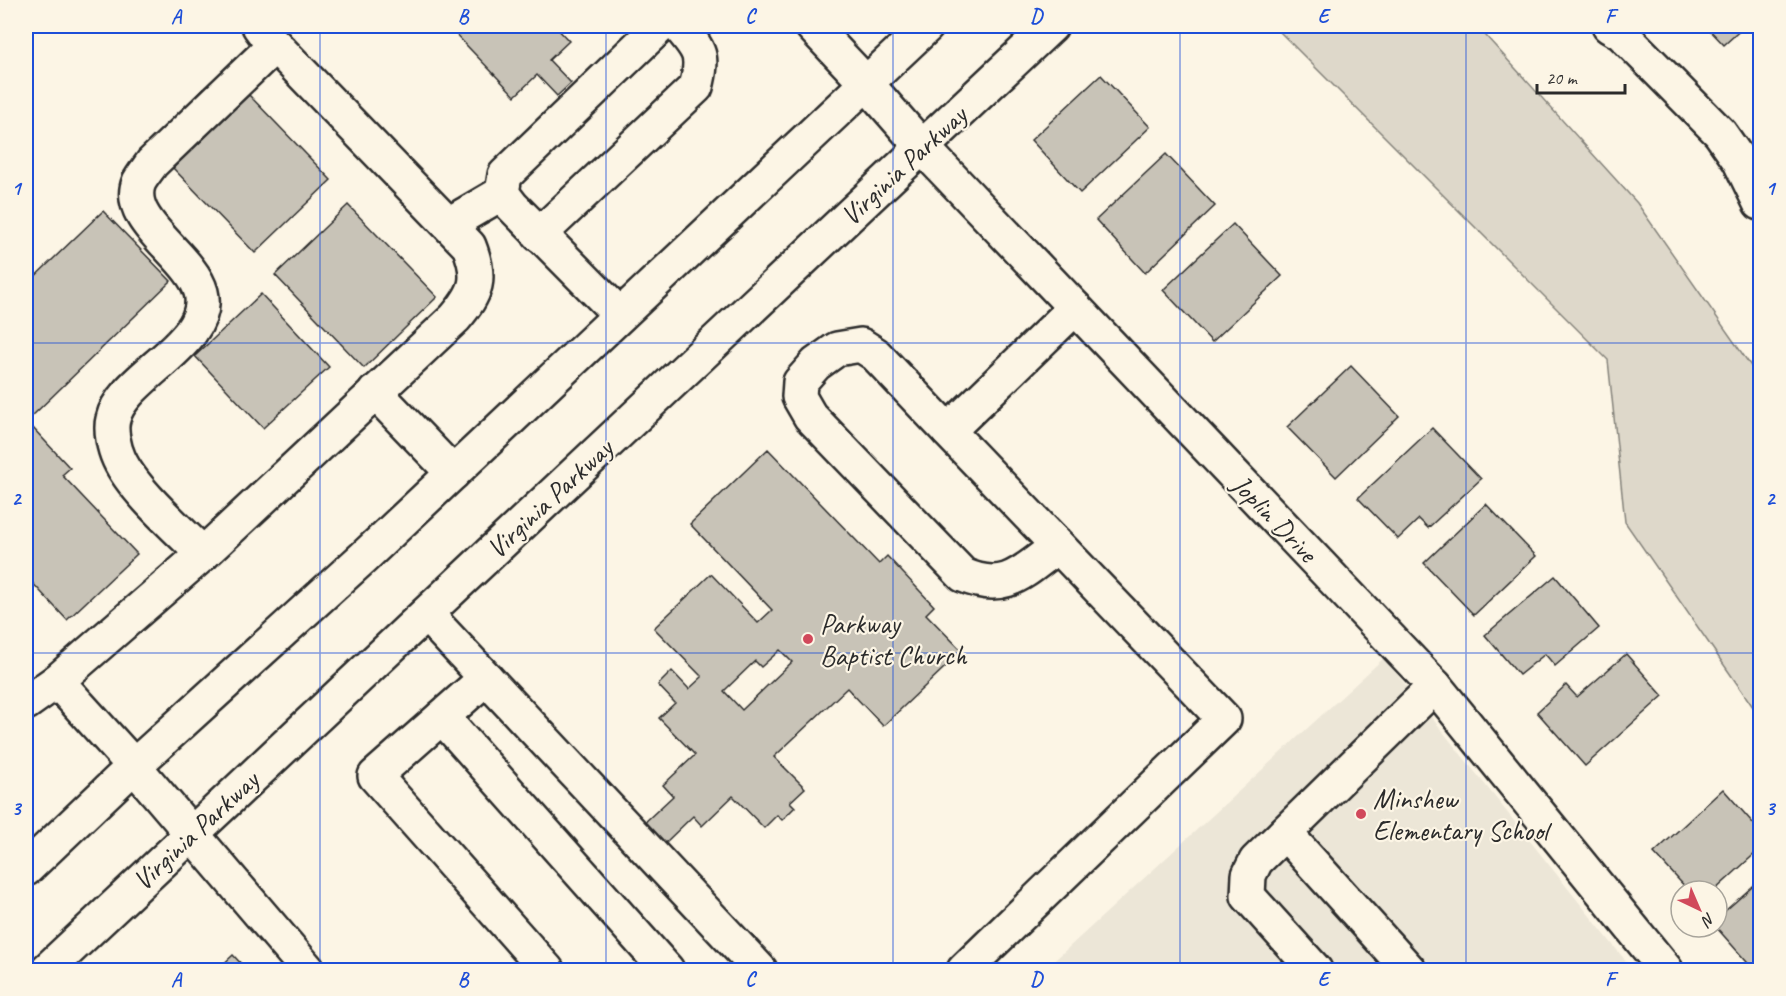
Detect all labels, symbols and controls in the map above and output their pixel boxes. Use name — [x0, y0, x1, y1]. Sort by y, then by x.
text: A — [171, 4, 183, 29]
text: B — [458, 4, 470, 29]
text: C — [745, 4, 757, 29]
text: D — [1030, 4, 1044, 29]
text: E — [1318, 4, 1332, 29]
text: F — [1605, 4, 1619, 29]
scale bar — [1537, 57, 1626, 95]
text: 20 m — [1546, 67, 1579, 89]
street label: Virginia Parkway — [833, 96, 975, 233]
text: 1 — [12, 176, 23, 201]
text: 1 — [1766, 176, 1777, 201]
street label: Virginia Parkway — [479, 429, 621, 566]
street label: Joplin Drive — [1223, 466, 1326, 571]
text: 2 — [12, 486, 23, 511]
text: 2 — [1766, 486, 1777, 511]
place label: Parkway Baptist Church — [820, 606, 968, 673]
marker: Parkway Baptist Church — [801, 632, 815, 646]
street label: Virginia Parkway — [125, 761, 267, 898]
place label: Minshew Elementary School — [1373, 781, 1553, 848]
text: 3 — [12, 796, 23, 821]
text: 3 — [1766, 796, 1777, 821]
marker: Minshew Elementary School — [1354, 807, 1368, 821]
north arrow — [1669, 879, 1729, 939]
text: N — [1696, 908, 1719, 932]
text: A — [171, 967, 183, 992]
text: B — [458, 967, 470, 992]
text: C — [745, 967, 757, 992]
text: D — [1030, 967, 1044, 992]
text: E — [1318, 967, 1332, 992]
text: F — [1605, 967, 1619, 992]

